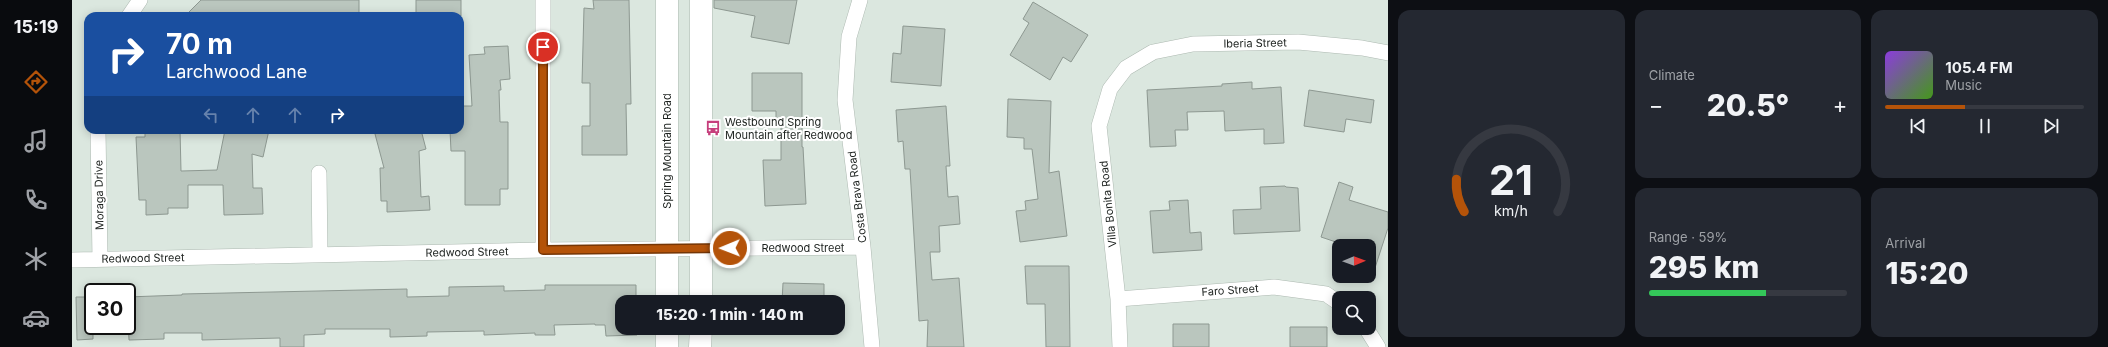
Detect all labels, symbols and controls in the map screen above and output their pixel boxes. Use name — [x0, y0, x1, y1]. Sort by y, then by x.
text: 15:19 — [14, 16, 58, 37]
text: 70 m — [166, 27, 233, 61]
icon: right — [100, 28, 152, 80]
pin — [526, 30, 560, 64]
street label: Iberia Street — [1223, 35, 1287, 51]
icon: arrive — [532, 36, 554, 58]
text: 105.4 FM — [1945, 58, 2013, 77]
text: Larchwood Lane — [166, 61, 307, 82]
text: Climate — [1649, 67, 1695, 83]
icon: directions — [22, 68, 50, 96]
text: Music — [1945, 77, 1982, 93]
text: 20.5° — [1707, 87, 1789, 123]
text: − — [1649, 92, 1663, 118]
text: + — [1833, 92, 1847, 118]
street label: Spring Mountain Road — [660, 93, 674, 209]
icon: left — [200, 104, 222, 126]
icon: ahead — [242, 104, 264, 126]
icon: ahead — [284, 104, 306, 126]
icon: right — [326, 104, 348, 126]
place label: Westbound Spring Mountain after Redwood — [725, 115, 852, 142]
icon: previous — [1907, 115, 1929, 137]
icon: pause — [1974, 115, 1996, 137]
icon: next — [2040, 115, 2062, 137]
bus stop icon: Westbound Spring Mountain after Redwood — [704, 119, 722, 137]
icon: music — [22, 127, 50, 155]
street label: Costa Brava Road — [844, 150, 870, 244]
text: 21 — [1489, 154, 1533, 204]
street label: Moraga Drive — [91, 160, 107, 230]
street label: Villa Bonita Road — [1096, 160, 1120, 248]
icon: phone — [22, 186, 50, 214]
text: km/h — [1494, 201, 1528, 218]
position arrow — [709, 227, 751, 269]
text: Range · 59% — [1649, 229, 1727, 245]
text: Arrival — [1885, 235, 1925, 251]
north arrow — [1332, 239, 1376, 283]
map controls — [1332, 239, 1376, 335]
street label: Redwood Street — [762, 241, 845, 255]
street label: Redwood Street — [425, 244, 509, 260]
icon: climate — [22, 245, 50, 273]
text: 295 km — [1649, 249, 1759, 285]
street label: Redwood Street — [101, 250, 185, 266]
text: 15:20 — [1885, 255, 1969, 291]
street label: Faro Street — [1201, 281, 1259, 299]
speed limit sign: 30 — [84, 283, 136, 335]
button: search — [1332, 291, 1376, 335]
icon: car — [22, 304, 50, 332]
text: 15:20 · 1 min · 140 m — [656, 305, 804, 324]

